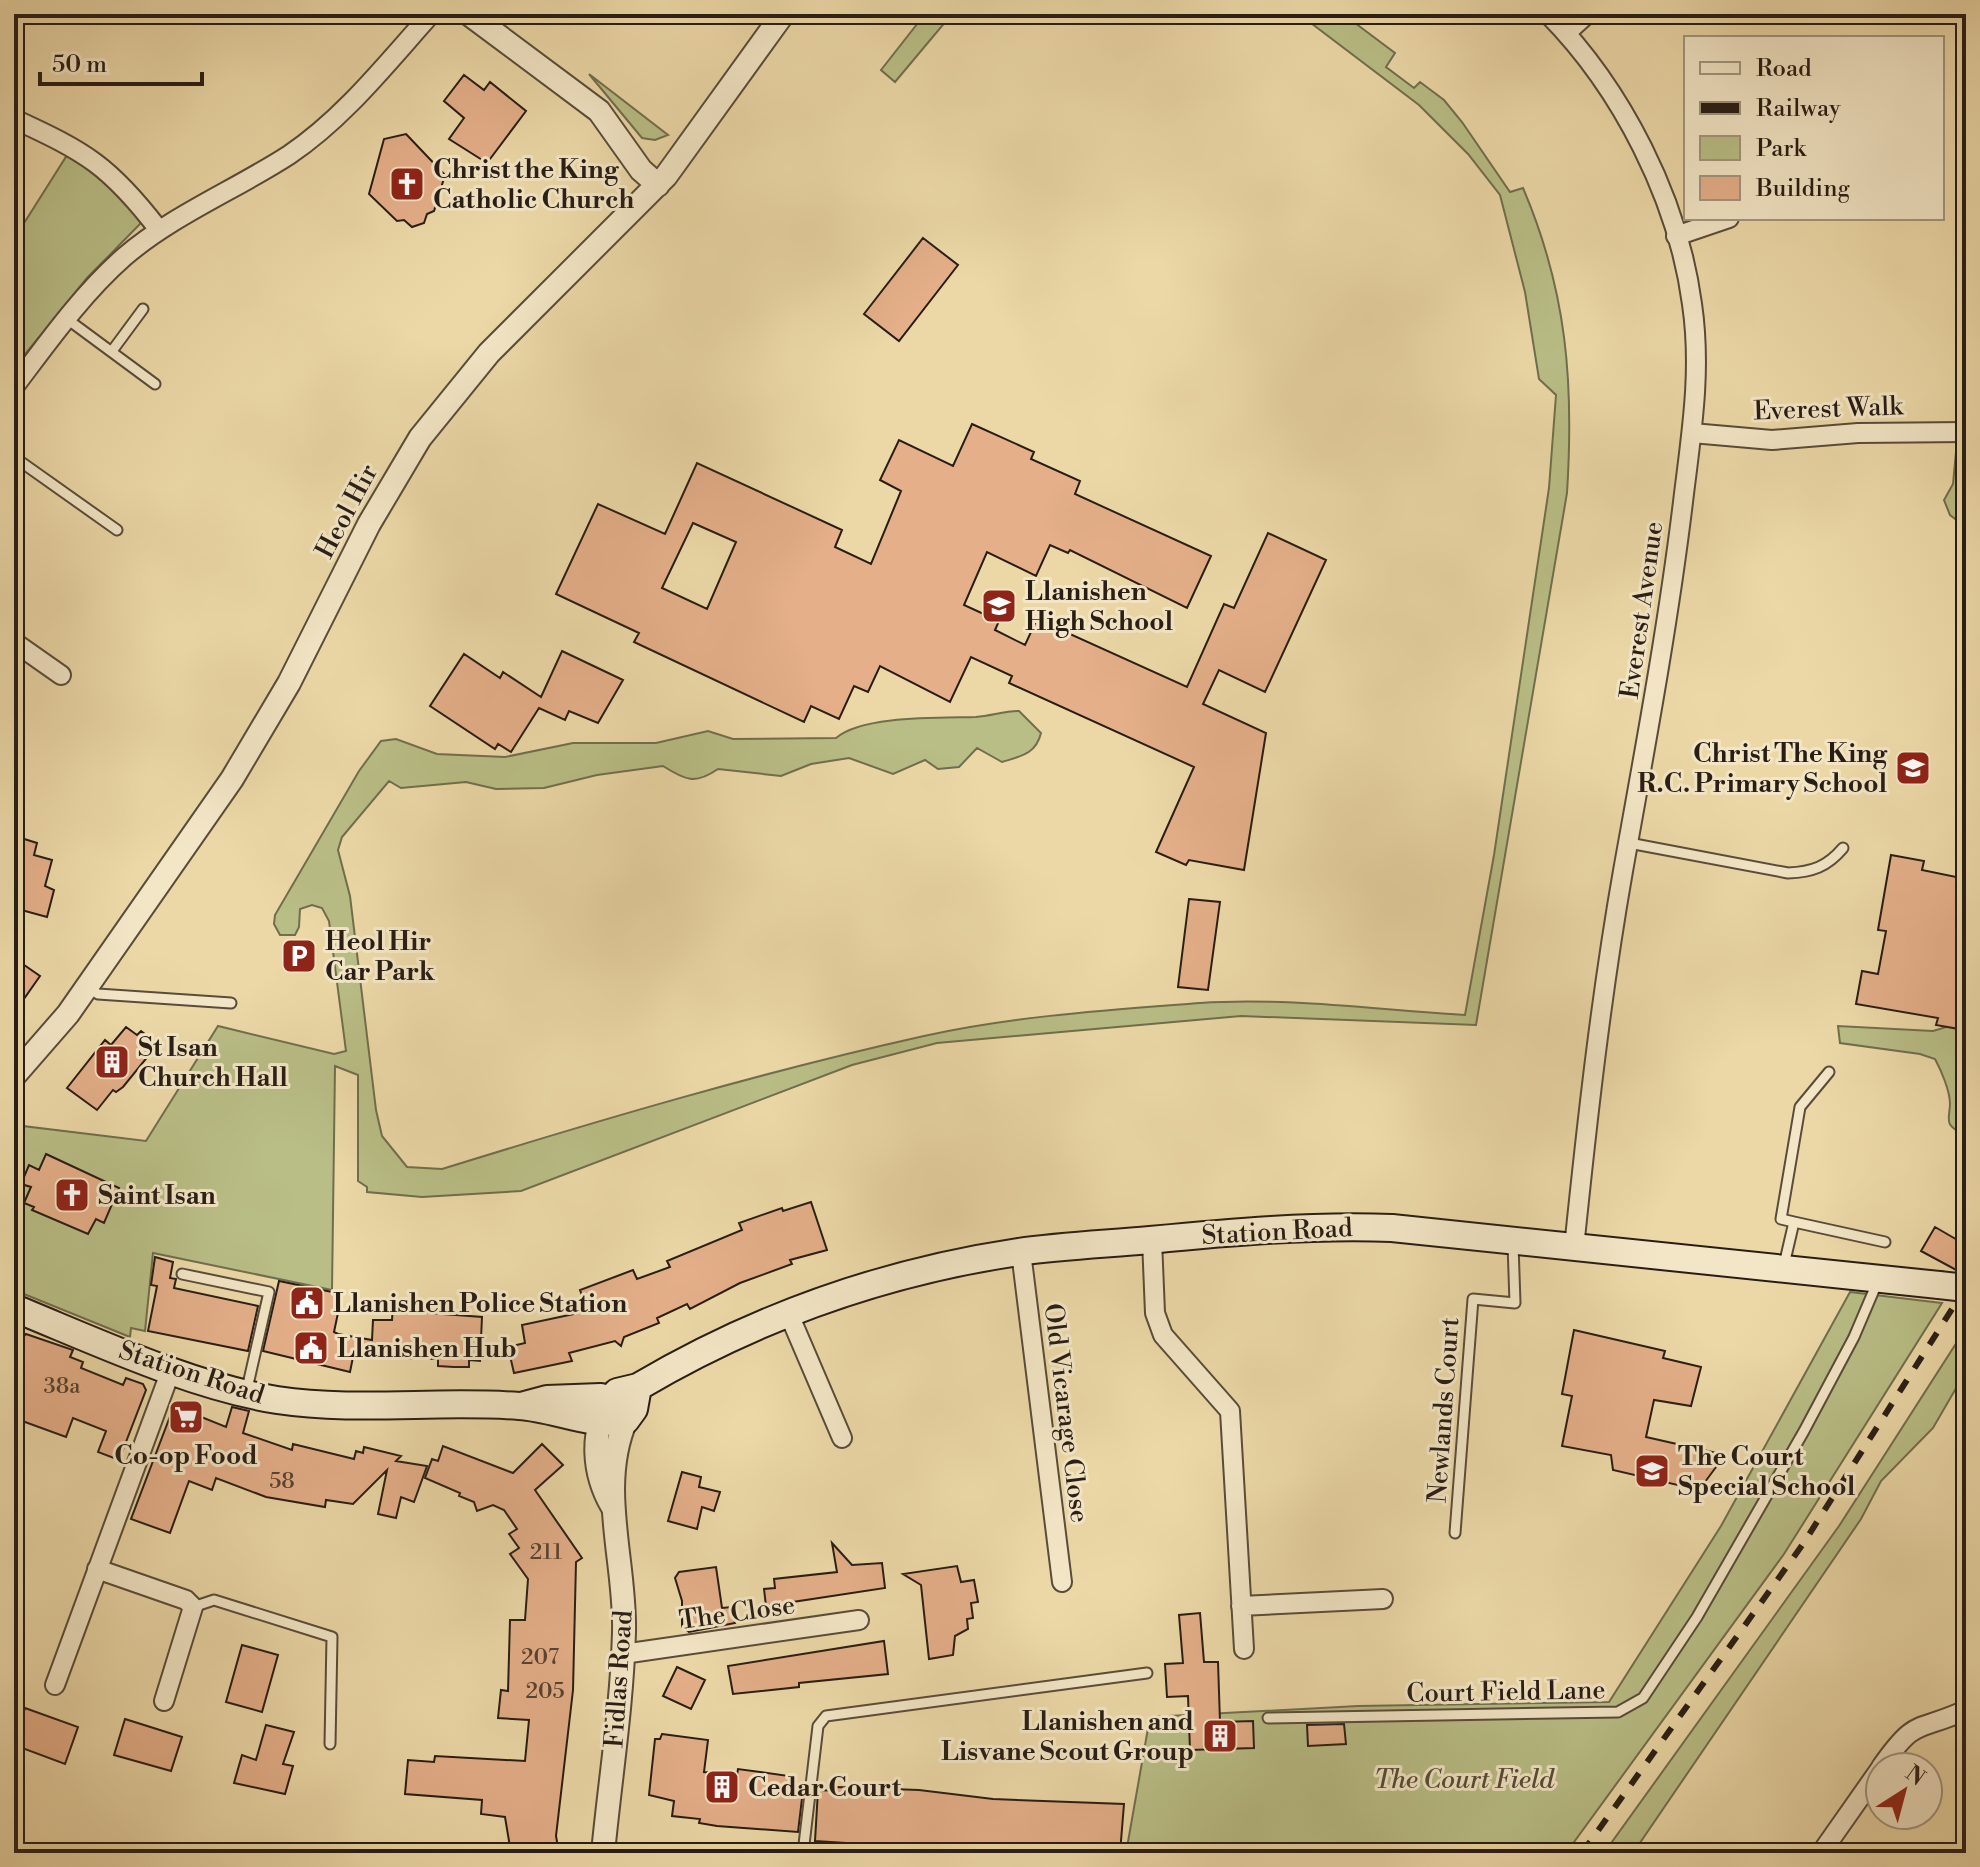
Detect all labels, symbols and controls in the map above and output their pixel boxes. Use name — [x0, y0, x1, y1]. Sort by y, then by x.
scale bar — [40, 36, 202, 86]
legend — [1684, 36, 1944, 220]
text: 50 m — [52, 50, 107, 80]
text: Road — [1756, 54, 1812, 84]
text: Railway — [1756, 94, 1841, 124]
text: Park — [1756, 134, 1807, 164]
place label: Christ the King Catholic Church — [433, 154, 634, 216]
church icon: Christ the King Catholic Church — [388, 165, 426, 203]
text: Building — [1755, 174, 1850, 204]
street label: Everest Walk — [1753, 390, 1905, 428]
street label: Heol Hir — [309, 459, 385, 564]
street label: Everest Avenue — [1614, 519, 1670, 701]
place label: Llanishen High School — [1025, 576, 1174, 638]
school or university icon: Llanishen High School — [980, 587, 1018, 625]
place label: Christ The King R.C. Primary School — [1637, 738, 1888, 800]
school or university icon: Christ The King R.C. Primary School — [1894, 749, 1932, 787]
place label: Heol Hir Car Park — [325, 926, 436, 988]
parking icon: Heol Hir Car Park — [280, 937, 318, 975]
place label: St Isan Church Hall — [138, 1032, 288, 1094]
building icon: St Isan Church Hall — [93, 1043, 131, 1081]
church icon: Saint Isan — [53, 1176, 91, 1214]
place label: Saint Isan — [98, 1180, 216, 1212]
street label: Station Road — [1201, 1212, 1354, 1252]
public building icon: Llanishen Police Station — [288, 1284, 326, 1322]
place label: Llanishen Police Station — [333, 1288, 627, 1320]
street label: Old Vicarage Close — [1037, 1302, 1095, 1525]
street label: Newlands Court — [1422, 1316, 1466, 1504]
public building icon: Llanishen Hub — [292, 1329, 330, 1367]
place label: Llanishen Hub — [337, 1333, 517, 1365]
street label: Station Road — [115, 1334, 269, 1412]
house number: 38a — [44, 1373, 81, 1400]
supermarket icon: Co-op Food — [167, 1398, 205, 1436]
place label: Co-op Food — [114, 1440, 258, 1472]
place label: The Court Special School — [1678, 1441, 1856, 1503]
school or university icon: The Court Special School — [1633, 1452, 1671, 1490]
house number: 58 — [269, 1468, 295, 1495]
house number: 211 — [530, 1539, 563, 1566]
street label: The Close — [677, 1589, 797, 1637]
street label: Fidlas Road — [598, 1609, 640, 1749]
house number: 207 — [521, 1644, 559, 1671]
street label: Court Field Lane — [1406, 1674, 1606, 1710]
house number: 205 — [525, 1678, 565, 1705]
place label: Llanishen and Lisvane Scout Group — [941, 1706, 1194, 1768]
building icon: Llanishen and Lisvane Scout Group — [1201, 1717, 1239, 1755]
north arrow — [1864, 1751, 1944, 1831]
text: N — [1900, 1760, 1930, 1792]
park label: The Court Field — [1374, 1764, 1555, 1796]
building icon: Cedar Court — [703, 1768, 741, 1806]
place label: Cedar Court — [748, 1772, 902, 1804]

